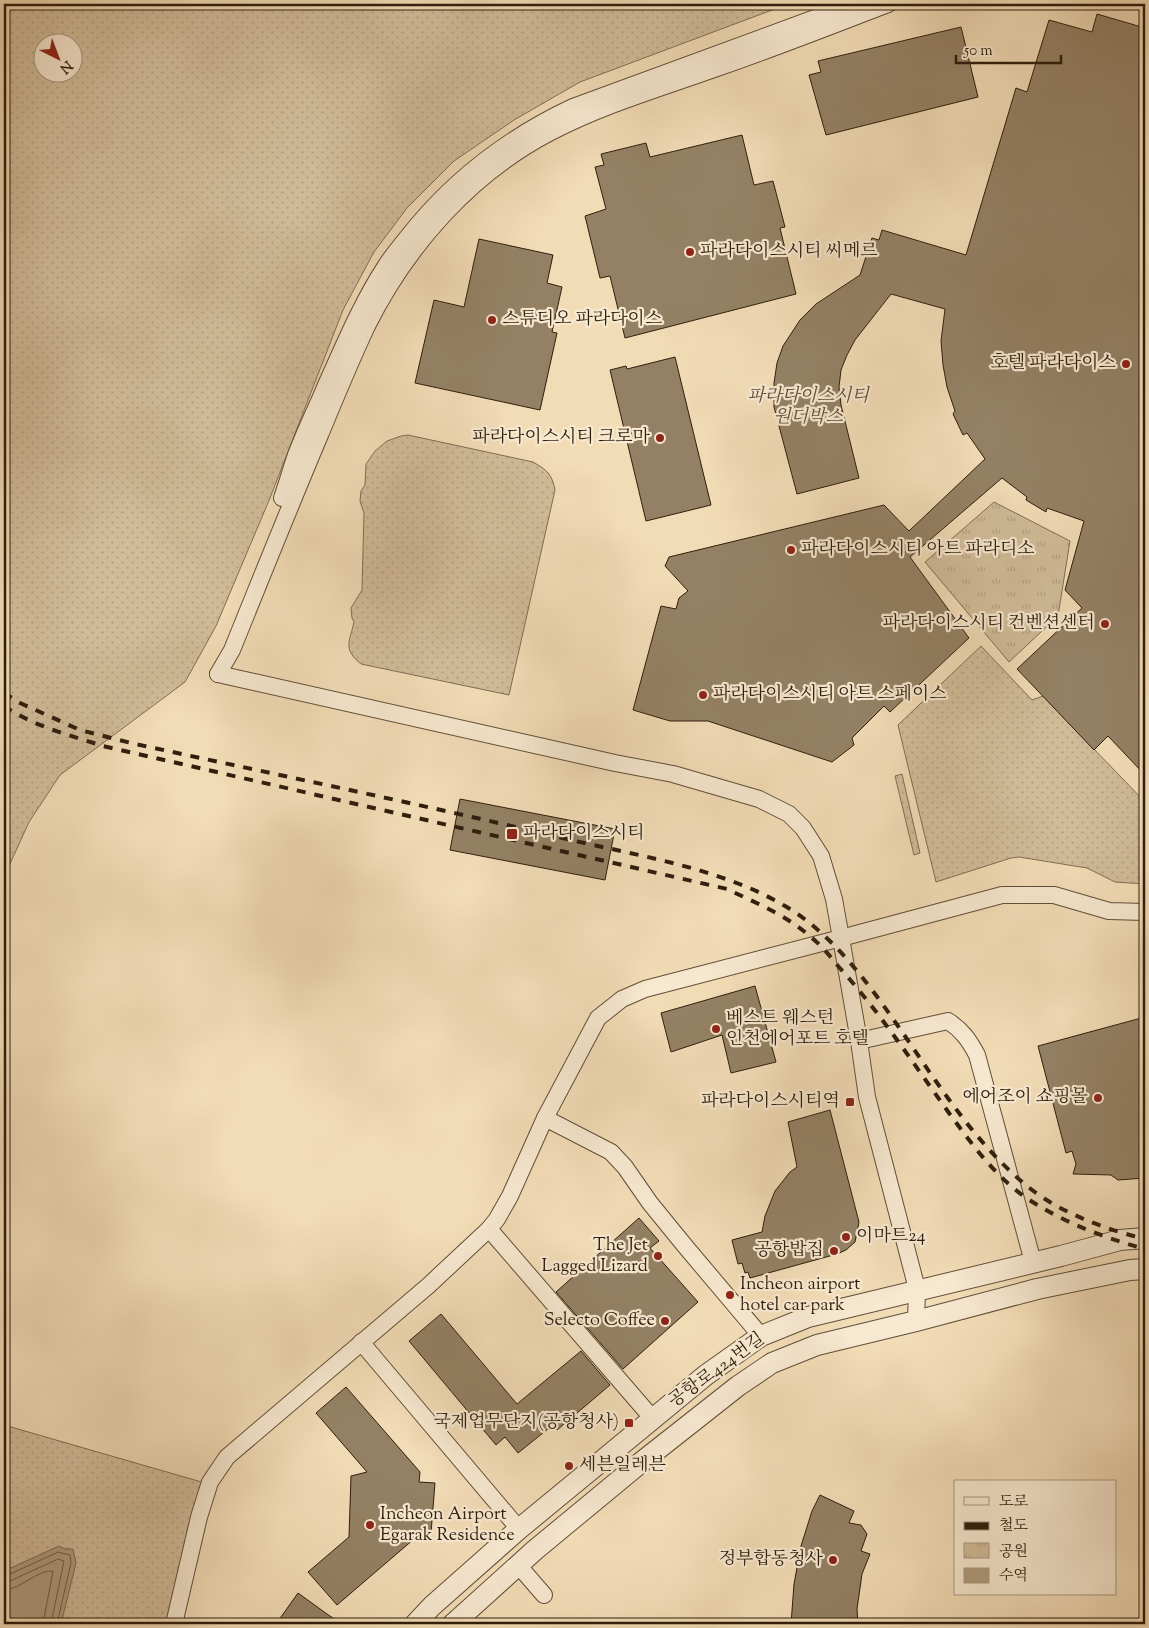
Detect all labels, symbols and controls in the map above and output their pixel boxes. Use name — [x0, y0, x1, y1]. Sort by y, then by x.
north arrow — [32, 32, 82, 82]
scale bar — [956, 32, 1062, 64]
text: 50 m — [963, 41, 993, 62]
text: N — [55, 55, 76, 77]
place label: 파라다이스시티 씨메르 — [700, 239, 878, 265]
marker: 파라다이스시티 씨메르 — [684, 246, 696, 258]
place label: 스튜디오 파라다이스 — [502, 307, 663, 333]
marker: 스튜디오 파라다이스 — [486, 314, 498, 326]
place label: 호텔 파라다이스 — [990, 351, 1117, 377]
marker: 호텔 파라다이스 — [1120, 358, 1132, 370]
park label: 파라다이스시티 원더박스 — [747, 384, 870, 431]
place label: 파라다이스시티 크로마 — [472, 425, 651, 451]
marker: 파라다이스시티 크로마 — [654, 432, 666, 444]
place label: 파라다이스시티 아트 파라디소 — [801, 537, 1035, 563]
marker: 파라다이스시티 아트 파라디소 — [785, 544, 797, 556]
place label: 파라다이스시티 컨벤션센터 — [883, 611, 1095, 637]
marker: 파라다이스시티 컨벤션센터 — [1099, 618, 1111, 630]
place label: 파라다이스시티 아트 스페이스 — [713, 682, 947, 708]
marker: 파라다이스시티 아트 스페이스 — [697, 689, 709, 701]
place label: 파라다이스시티 — [523, 821, 645, 847]
marker: 파라다이스시티 — [505, 827, 519, 841]
place label: 베스트 웨스턴 인천에어포트 호텔 — [726, 1006, 869, 1053]
marker: 베스트 웨스턴 인천에어포트 호텔 — [710, 1023, 722, 1035]
place label: 에어조이 쇼핑몰 — [962, 1085, 1088, 1111]
place label: 파라다이스시티역 — [701, 1089, 840, 1115]
marker: 에어조이 쇼핑몰 — [1092, 1092, 1104, 1104]
marker: 파라다이스시티역 — [844, 1096, 856, 1108]
place label: 이마트24 — [856, 1224, 926, 1250]
marker: 이마트24 — [840, 1231, 852, 1243]
place label: The Jet Lagged Lizard — [542, 1233, 648, 1280]
place label: 공항밥집 — [754, 1238, 824, 1264]
marker: 공항밥집 — [828, 1245, 840, 1257]
marker: The Jet Lagged Lizard — [652, 1250, 664, 1262]
place label: Incheon airport hotel car park — [740, 1272, 860, 1319]
marker: Incheon airport hotel car park — [724, 1289, 736, 1301]
place label: Selecto Coffee — [544, 1308, 655, 1334]
marker: Selecto Coffee — [659, 1315, 671, 1327]
street label: 공항로424번길 — [663, 1327, 771, 1415]
place label: 국제업무단지(공항청사) — [433, 1410, 619, 1436]
marker: 국제업무단지(공항청사) — [623, 1417, 635, 1429]
place label: 세븐일레븐 — [579, 1453, 667, 1479]
marker: 세븐일레븐 — [563, 1460, 575, 1472]
legend — [954, 1480, 1116, 1596]
text: 도로 — [999, 1492, 1028, 1513]
place label: Incheon Airport Egarak Residence — [380, 1502, 515, 1549]
text: 철도 — [999, 1516, 1028, 1537]
marker: Incheon Airport Egarak Residence — [364, 1519, 376, 1531]
text: 공원 — [999, 1542, 1028, 1563]
place label: 정부합동청사 — [719, 1547, 824, 1573]
marker: 정부합동청사 — [827, 1554, 839, 1566]
text: 수역 — [999, 1566, 1028, 1587]

